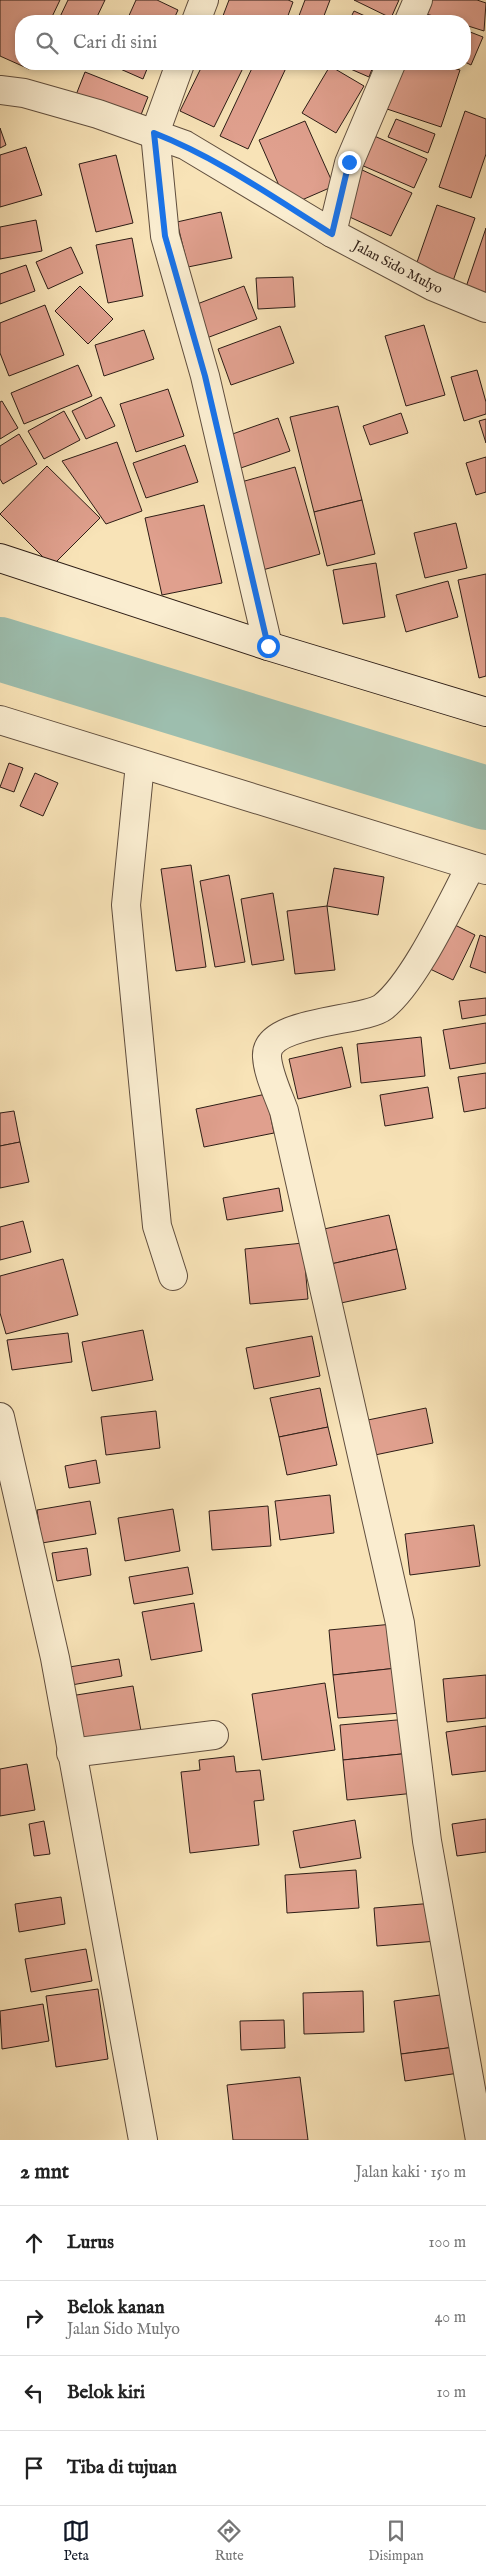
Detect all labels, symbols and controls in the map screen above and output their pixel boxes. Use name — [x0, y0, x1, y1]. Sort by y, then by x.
search box — [15, 15, 471, 70]
icon: search — [33, 29, 61, 57]
text: Cari di sini — [73, 31, 157, 55]
route end — [338, 151, 361, 174]
street label: Jalan Sido Mulyo — [348, 236, 446, 298]
route start — [257, 635, 280, 658]
text: 2 mnt — [20, 2159, 69, 2186]
text: Jalan kaki · 150 m — [355, 2163, 466, 2183]
icon: ahead — [20, 2229, 48, 2257]
text: Lurus — [67, 2231, 114, 2255]
text: 100 m — [429, 2233, 466, 2253]
text: Belok kanan — [67, 2296, 165, 2320]
icon: right — [20, 2304, 48, 2332]
text: 40 m — [434, 2308, 466, 2328]
text: Jalan Sido Mulyo — [67, 2320, 180, 2340]
icon: left — [20, 2379, 48, 2407]
text: Belok kiri — [67, 2381, 145, 2405]
text: 10 m — [436, 2383, 466, 2403]
icon: arrive — [20, 2454, 48, 2482]
text: Tiba di tujuan — [67, 2456, 177, 2480]
tab: Peta — [62, 2517, 90, 2565]
tab: Rute — [215, 2517, 244, 2565]
tab: Disimpan — [368, 2517, 424, 2565]

